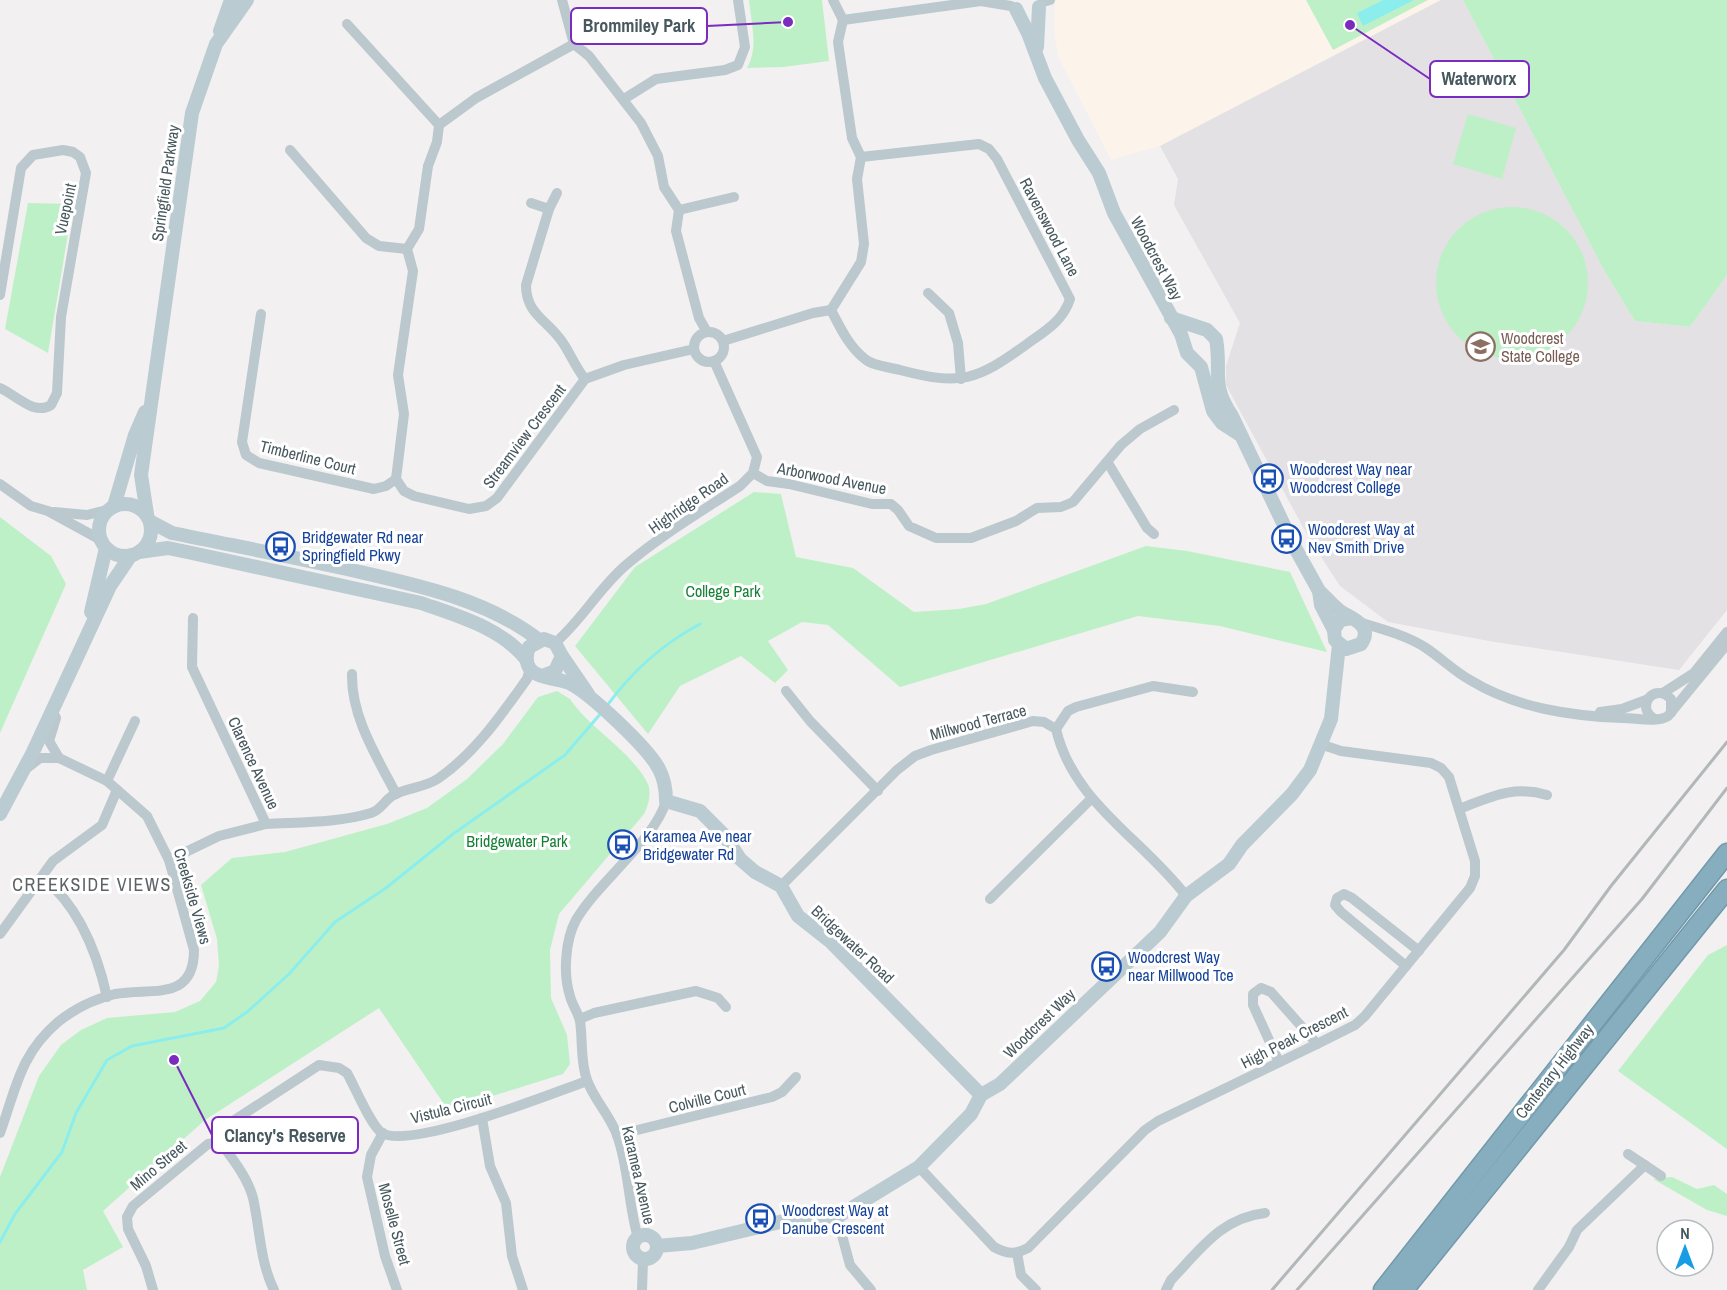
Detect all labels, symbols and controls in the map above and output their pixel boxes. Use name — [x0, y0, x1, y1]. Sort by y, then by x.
callout: Brommiley Park — [571, 8, 707, 44]
text: Brommiley Park — [583, 13, 696, 38]
callout: Waterworx — [1430, 61, 1529, 97]
text: Waterworx — [1442, 66, 1517, 91]
street label: Springfield Parkway — [146, 123, 184, 243]
street label: Ravenswood Lane — [1015, 174, 1085, 280]
street label: Vuepoint — [49, 181, 81, 237]
street label: Woodcrest Way — [1126, 212, 1188, 304]
place label: Woodcrest State College — [1501, 327, 1580, 367]
school or university icon: Woodcrest State College — [1464, 331, 1496, 363]
street label: Streamview Crescent — [477, 379, 571, 493]
street label: Timberline Court — [258, 434, 359, 480]
street label: Arborwood Avenue — [775, 456, 888, 499]
place label: Woodcrest Way near Woodcrest College — [1290, 458, 1412, 498]
bus stop icon: Woodcrest Way near Woodcrest College — [1253, 462, 1285, 494]
street label: Highridge Road — [644, 467, 732, 539]
place label: Woodcrest Way at Nev Smith Drive — [1308, 518, 1415, 558]
bus stop icon: Woodcrest Way at Nev Smith Drive — [1271, 522, 1303, 554]
place label: Bridgewater Rd near Springfield Pkwy — [302, 526, 424, 566]
bus stop icon: Bridgewater Rd near Springfield Pkwy — [265, 530, 297, 562]
park label: College Park — [685, 580, 761, 602]
street label: Millwood Terrace — [927, 699, 1029, 745]
street label: Clarence Avenue — [223, 713, 285, 813]
place label: Karamea Ave near Bridgewater Rd — [643, 825, 752, 865]
bus stop icon: Karamea Ave near Bridgewater Rd — [606, 829, 638, 861]
park label: Bridgewater Park — [466, 830, 568, 852]
street label: Creekside Views — [169, 845, 217, 947]
district label: CREEKSIDE VIEWS — [12, 872, 172, 897]
street label: Bridgewater Road — [807, 900, 899, 988]
place label: Woodcrest Way near Millwood Tce — [1128, 946, 1234, 986]
bus stop icon: Woodcrest Way near Millwood Tce — [1091, 950, 1123, 982]
street label: Woodcrest Way — [998, 983, 1080, 1063]
street label: High Peak Crescent — [1237, 1000, 1352, 1073]
street label: Centenary Highway — [1510, 1018, 1598, 1123]
street label: Colville Court — [666, 1078, 748, 1118]
street label: Vistula Circuit — [408, 1087, 494, 1129]
callout: Clancy's Reserve — [212, 1117, 358, 1153]
text: Clancy's Reserve — [224, 1123, 346, 1148]
street label: Karamea Avenue — [617, 1124, 661, 1226]
street label: Mino Street — [125, 1135, 191, 1195]
street label: Moselle Street — [374, 1181, 417, 1268]
place label: Woodcrest Way at Danube Crescent — [782, 1199, 889, 1239]
bus stop icon: Woodcrest Way at Danube Crescent — [745, 1203, 777, 1235]
north arrow — [1655, 1218, 1715, 1278]
text: N — [1680, 1222, 1690, 1244]

